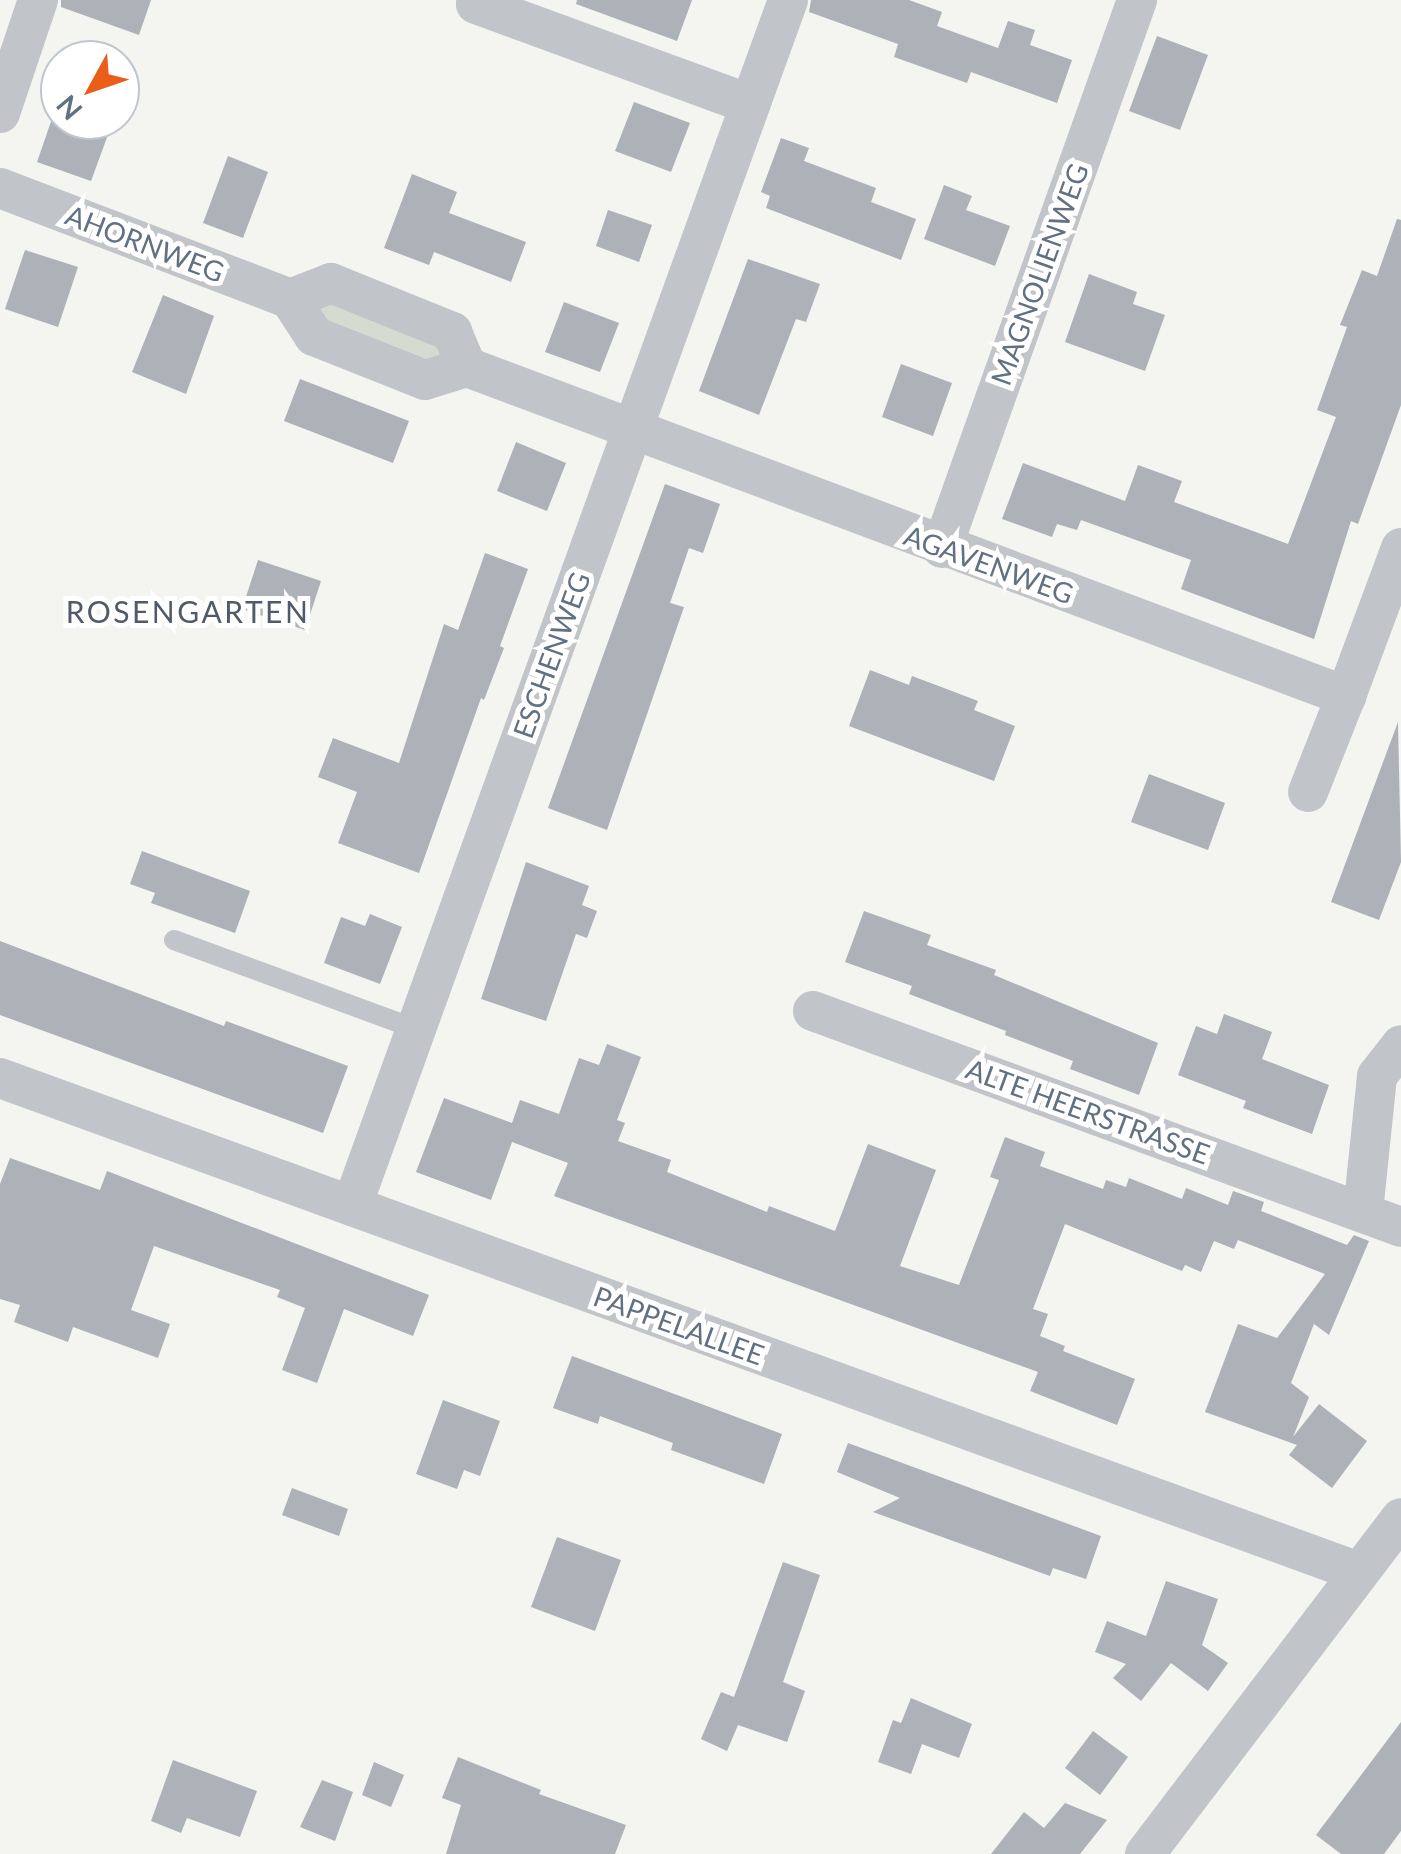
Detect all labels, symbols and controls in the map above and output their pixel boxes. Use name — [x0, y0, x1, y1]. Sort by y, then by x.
north arrow — [40, 40, 140, 140]
text: N — [49, 89, 89, 127]
street label: MAGNOLIENWEG — [983, 158, 1095, 390]
street label: AHORNWEG — [61, 197, 229, 289]
street label: AGAVENWEG — [900, 518, 1078, 610]
street label: ESCHENWEG — [505, 567, 597, 743]
district label: ROSENGARTEN — [66, 593, 310, 629]
street label: ALTE HEERSTRASSE — [962, 1051, 1214, 1171]
street label: PAPPELALLEE — [589, 1279, 769, 1371]

